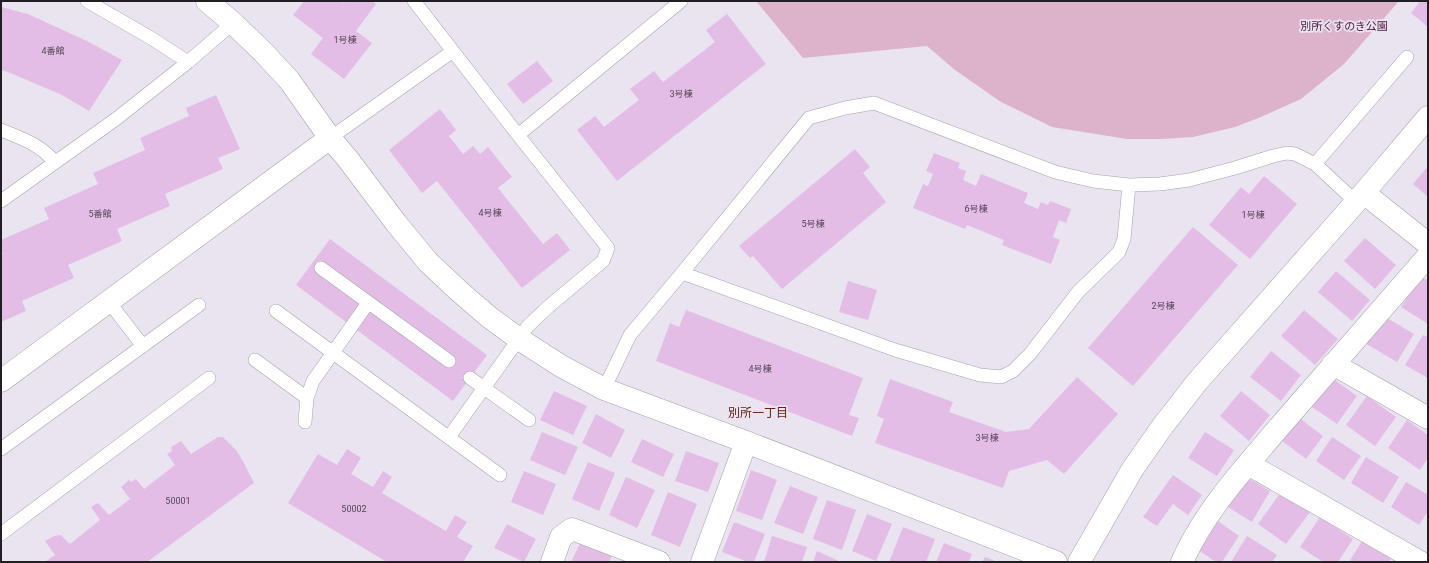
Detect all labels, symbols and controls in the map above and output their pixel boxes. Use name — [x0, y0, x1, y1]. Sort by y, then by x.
park label: 別所くすのき公園 — [1300, 20, 1388, 33]
house number: 1号棟 — [333, 34, 358, 45]
house number: 4番館 — [41, 46, 65, 56]
house number: 3号棟 — [669, 88, 694, 99]
house number: 6号棟 — [964, 203, 989, 214]
house number: 4号棟 — [478, 207, 503, 218]
house number: 5番館 — [88, 209, 112, 219]
house number: 1号棟 — [1241, 209, 1266, 220]
house number: 5号棟 — [801, 218, 826, 229]
house number: 2号棟 — [1151, 300, 1176, 311]
house number: 4号棟 — [748, 363, 773, 374]
district label: 別所一丁目 — [728, 406, 788, 420]
house number: 3号棟 — [975, 432, 1000, 443]
house number: 50001 — [165, 496, 191, 506]
house number: 50002 — [341, 504, 367, 514]

